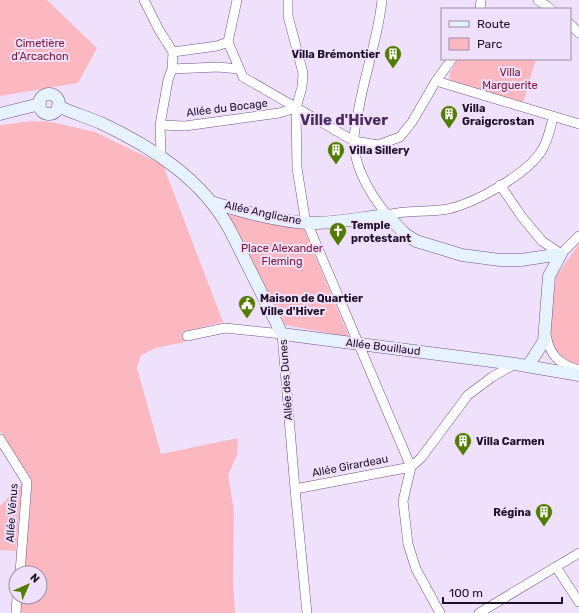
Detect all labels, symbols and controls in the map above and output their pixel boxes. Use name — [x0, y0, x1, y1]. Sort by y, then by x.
legend — [441, 8, 571, 60]
text: Route — [477, 17, 511, 31]
park label: Cimetière d’Arcachon — [11, 37, 69, 63]
text: Parc — [477, 37, 503, 51]
building icon: Villa Brémontier — [383, 44, 403, 69]
place label: Villa Brémontier — [291, 48, 380, 61]
park label: Villa Marguerite — [482, 66, 538, 92]
street label: Allée du Bocage — [185, 97, 269, 119]
place label: Villa Graigcrostan — [462, 102, 534, 128]
building icon: Villa Graigcrostan — [439, 104, 459, 129]
district label: Ville d'Hiver — [300, 111, 388, 129]
building icon: Villa Sillery — [326, 140, 346, 165]
place label: Villa Sillery — [349, 144, 410, 157]
street label: Allée Anglicane — [223, 198, 303, 228]
place label: Temple protestant — [351, 219, 411, 245]
church icon: Temple protestant — [328, 221, 348, 246]
park label: Place Alexander Fleming — [241, 242, 324, 268]
place label: Maison de Quartier Ville d'Hiver — [260, 292, 363, 318]
public building icon: Maison de Quartier Ville d'Hiver — [237, 294, 257, 319]
street label: Allée Bouillaud — [345, 336, 421, 358]
street label: Allée des Dunes — [277, 339, 295, 421]
building icon: Villa Carmen — [453, 431, 473, 456]
place label: Villa Carmen — [476, 435, 545, 448]
street label: Allée Girardeau — [311, 452, 389, 480]
street label: Allée Vénus — [3, 483, 21, 543]
building icon: Régina — [534, 502, 554, 527]
place label: Régina — [493, 506, 531, 519]
north arrow — [8, 565, 48, 605]
text: N — [27, 571, 42, 586]
scale bar — [443, 579, 562, 605]
text: 100 m — [449, 586, 483, 600]

